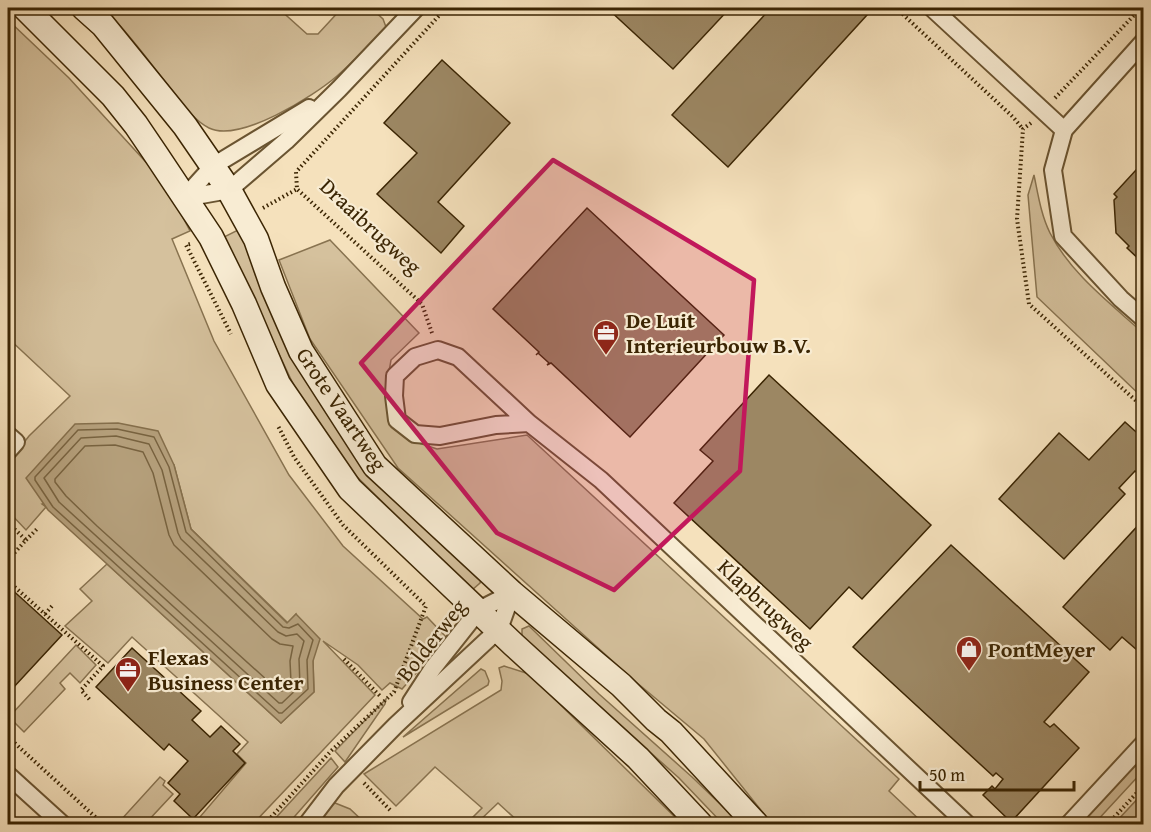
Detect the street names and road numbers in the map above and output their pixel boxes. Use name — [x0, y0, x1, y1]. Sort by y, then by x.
street label: Draaibrugweg — [313, 170, 429, 282]
street label: Grote Vaartweg — [289, 341, 395, 477]
street label: Klapbrugweg — [711, 551, 821, 657]
street label: Bolderweg — [388, 592, 474, 688]

